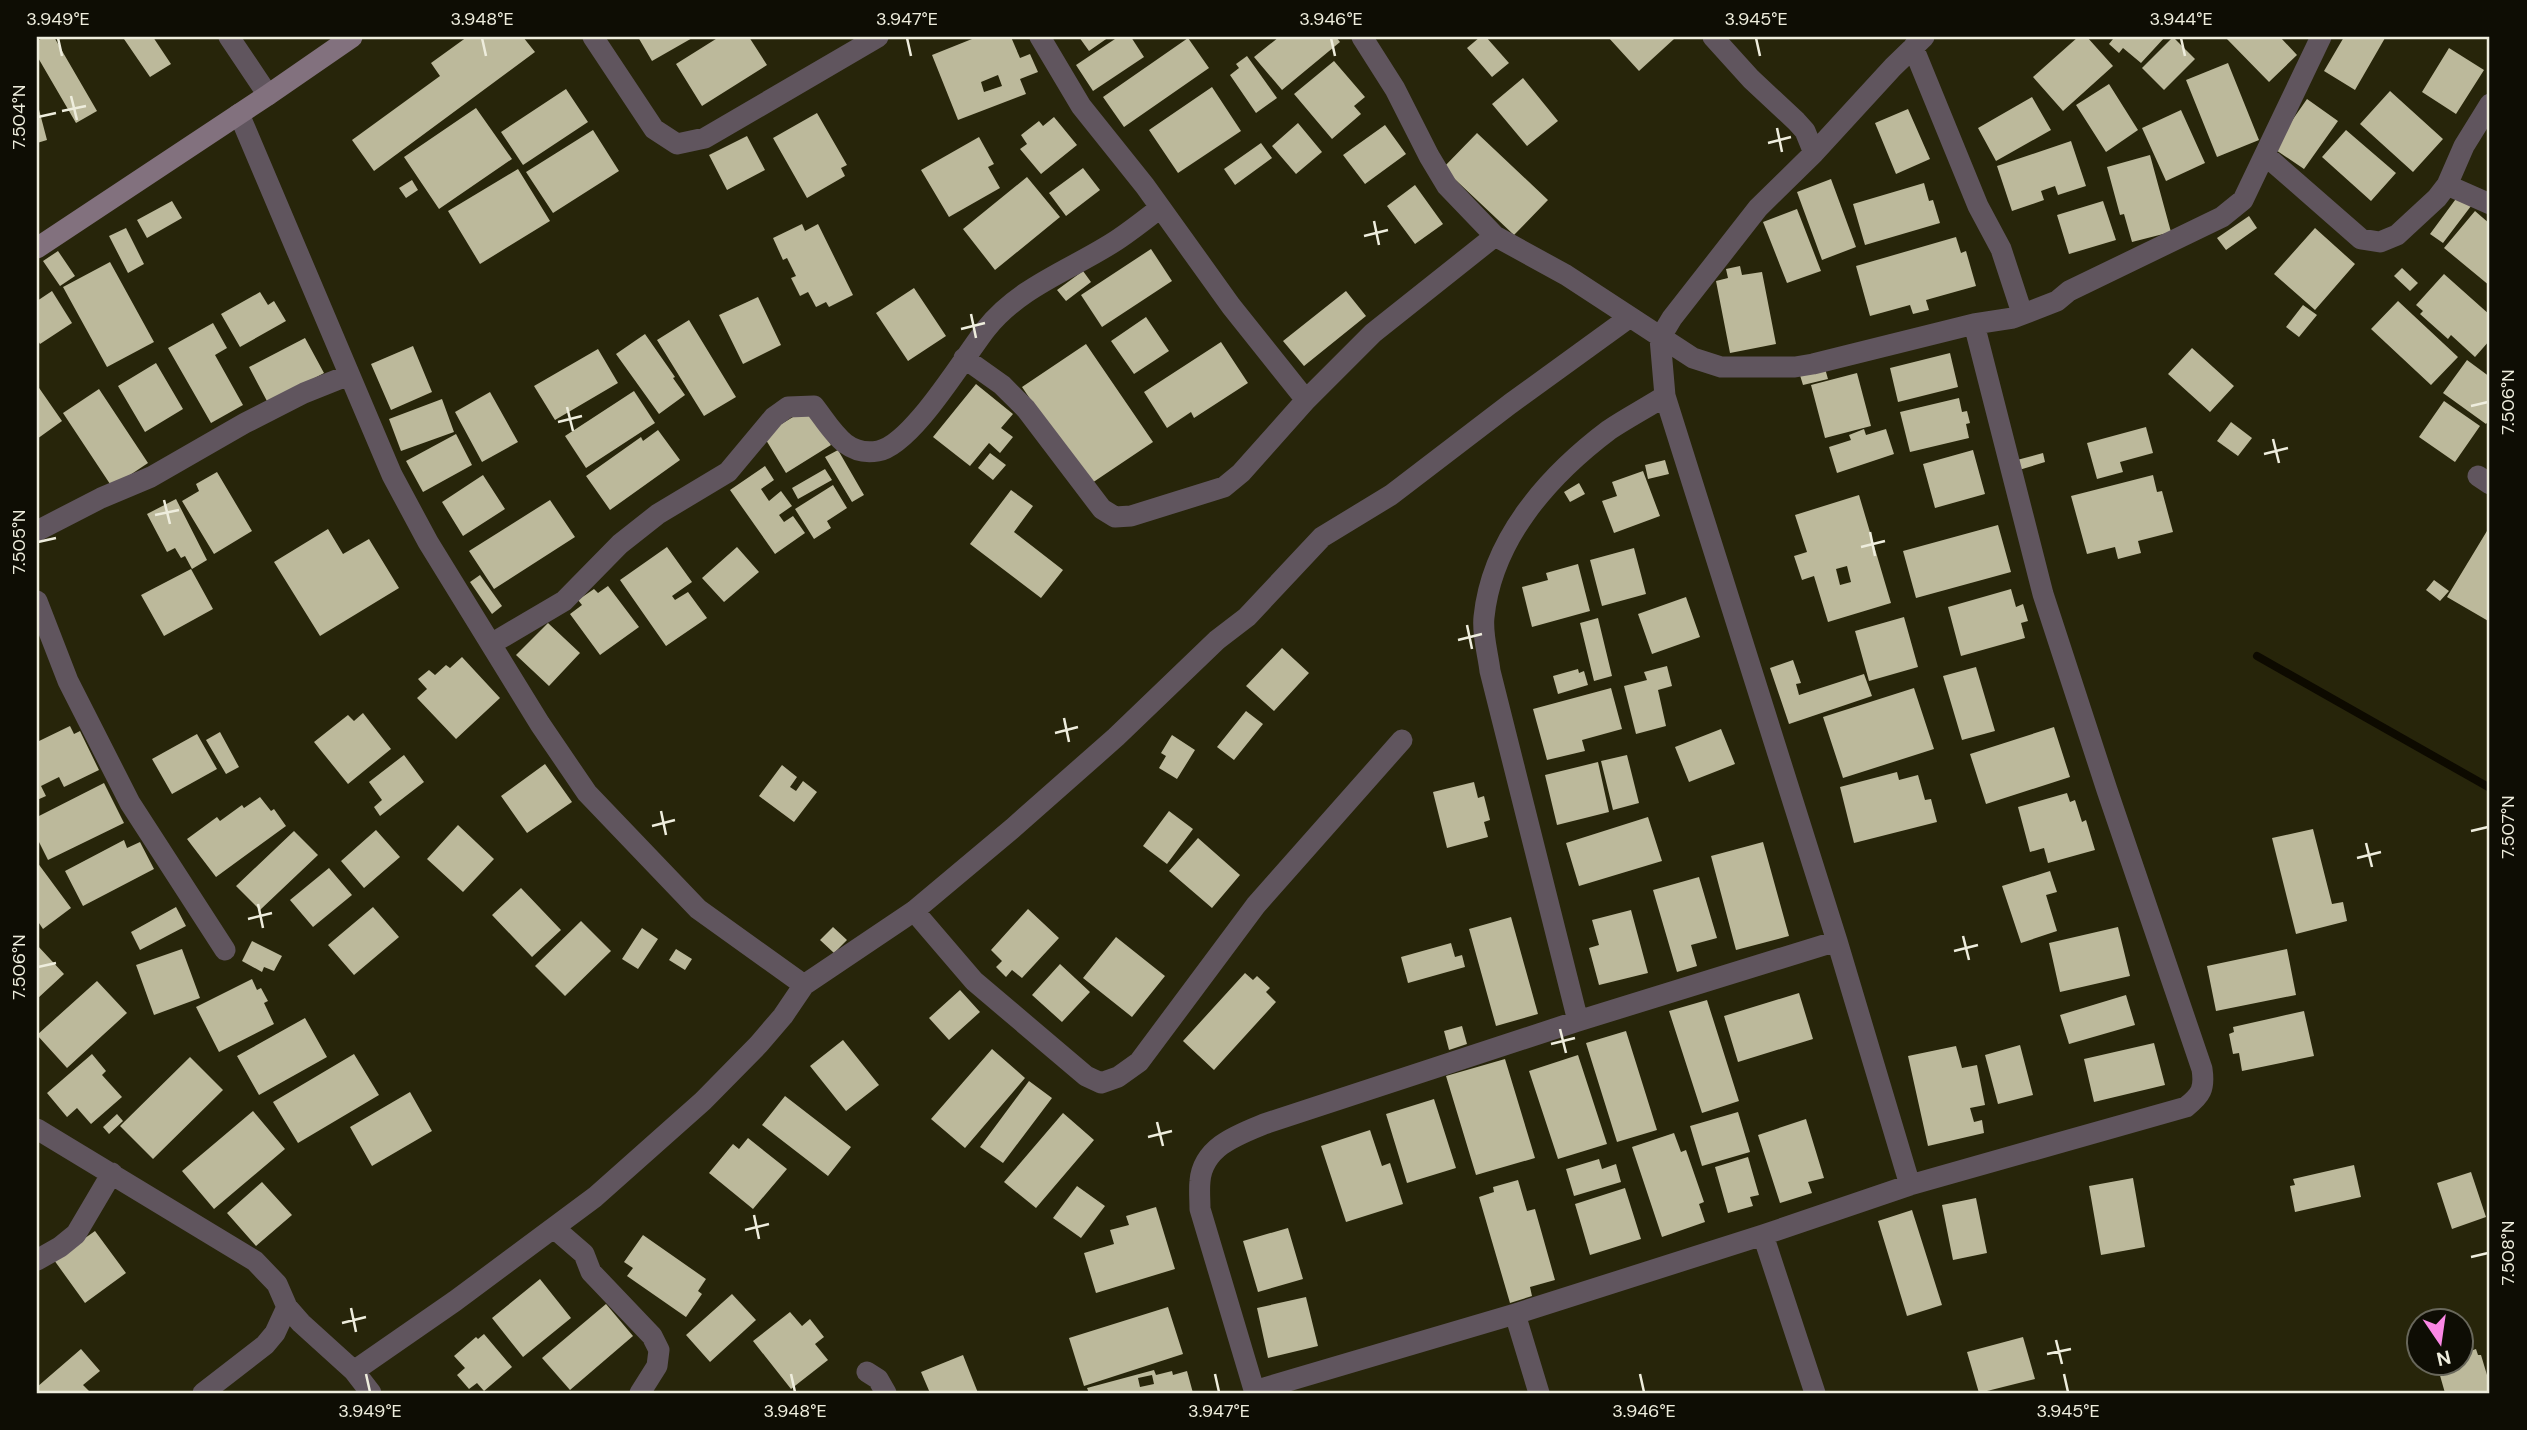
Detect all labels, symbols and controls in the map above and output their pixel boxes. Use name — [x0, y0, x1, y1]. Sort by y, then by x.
text: 3.949°E — [26, 7, 90, 31]
text: 3.948°E — [450, 7, 514, 31]
text: 3.947°E — [876, 7, 938, 31]
text: 3.946°E — [1299, 7, 1363, 31]
text: 3.945°E — [1724, 7, 1788, 31]
text: 3.944°E — [2149, 7, 2213, 31]
text: 7.504°N — [7, 85, 31, 149]
text: 7.506°N — [2496, 369, 2520, 435]
text: 7.505°N — [7, 510, 31, 574]
text: 7.507°N — [2496, 795, 2520, 859]
text: 7.506°N — [7, 934, 31, 1000]
text: 7.508°N — [2496, 1221, 2520, 1285]
north arrow — [2404, 1308, 2474, 1378]
text: N — [2434, 1344, 2453, 1372]
text: 3.949°E — [338, 1399, 402, 1423]
text: 3.948°E — [763, 1399, 827, 1423]
text: 3.947°E — [1188, 1399, 1250, 1423]
text: 3.946°E — [1612, 1399, 1676, 1423]
text: 3.945°E — [2036, 1399, 2100, 1423]

